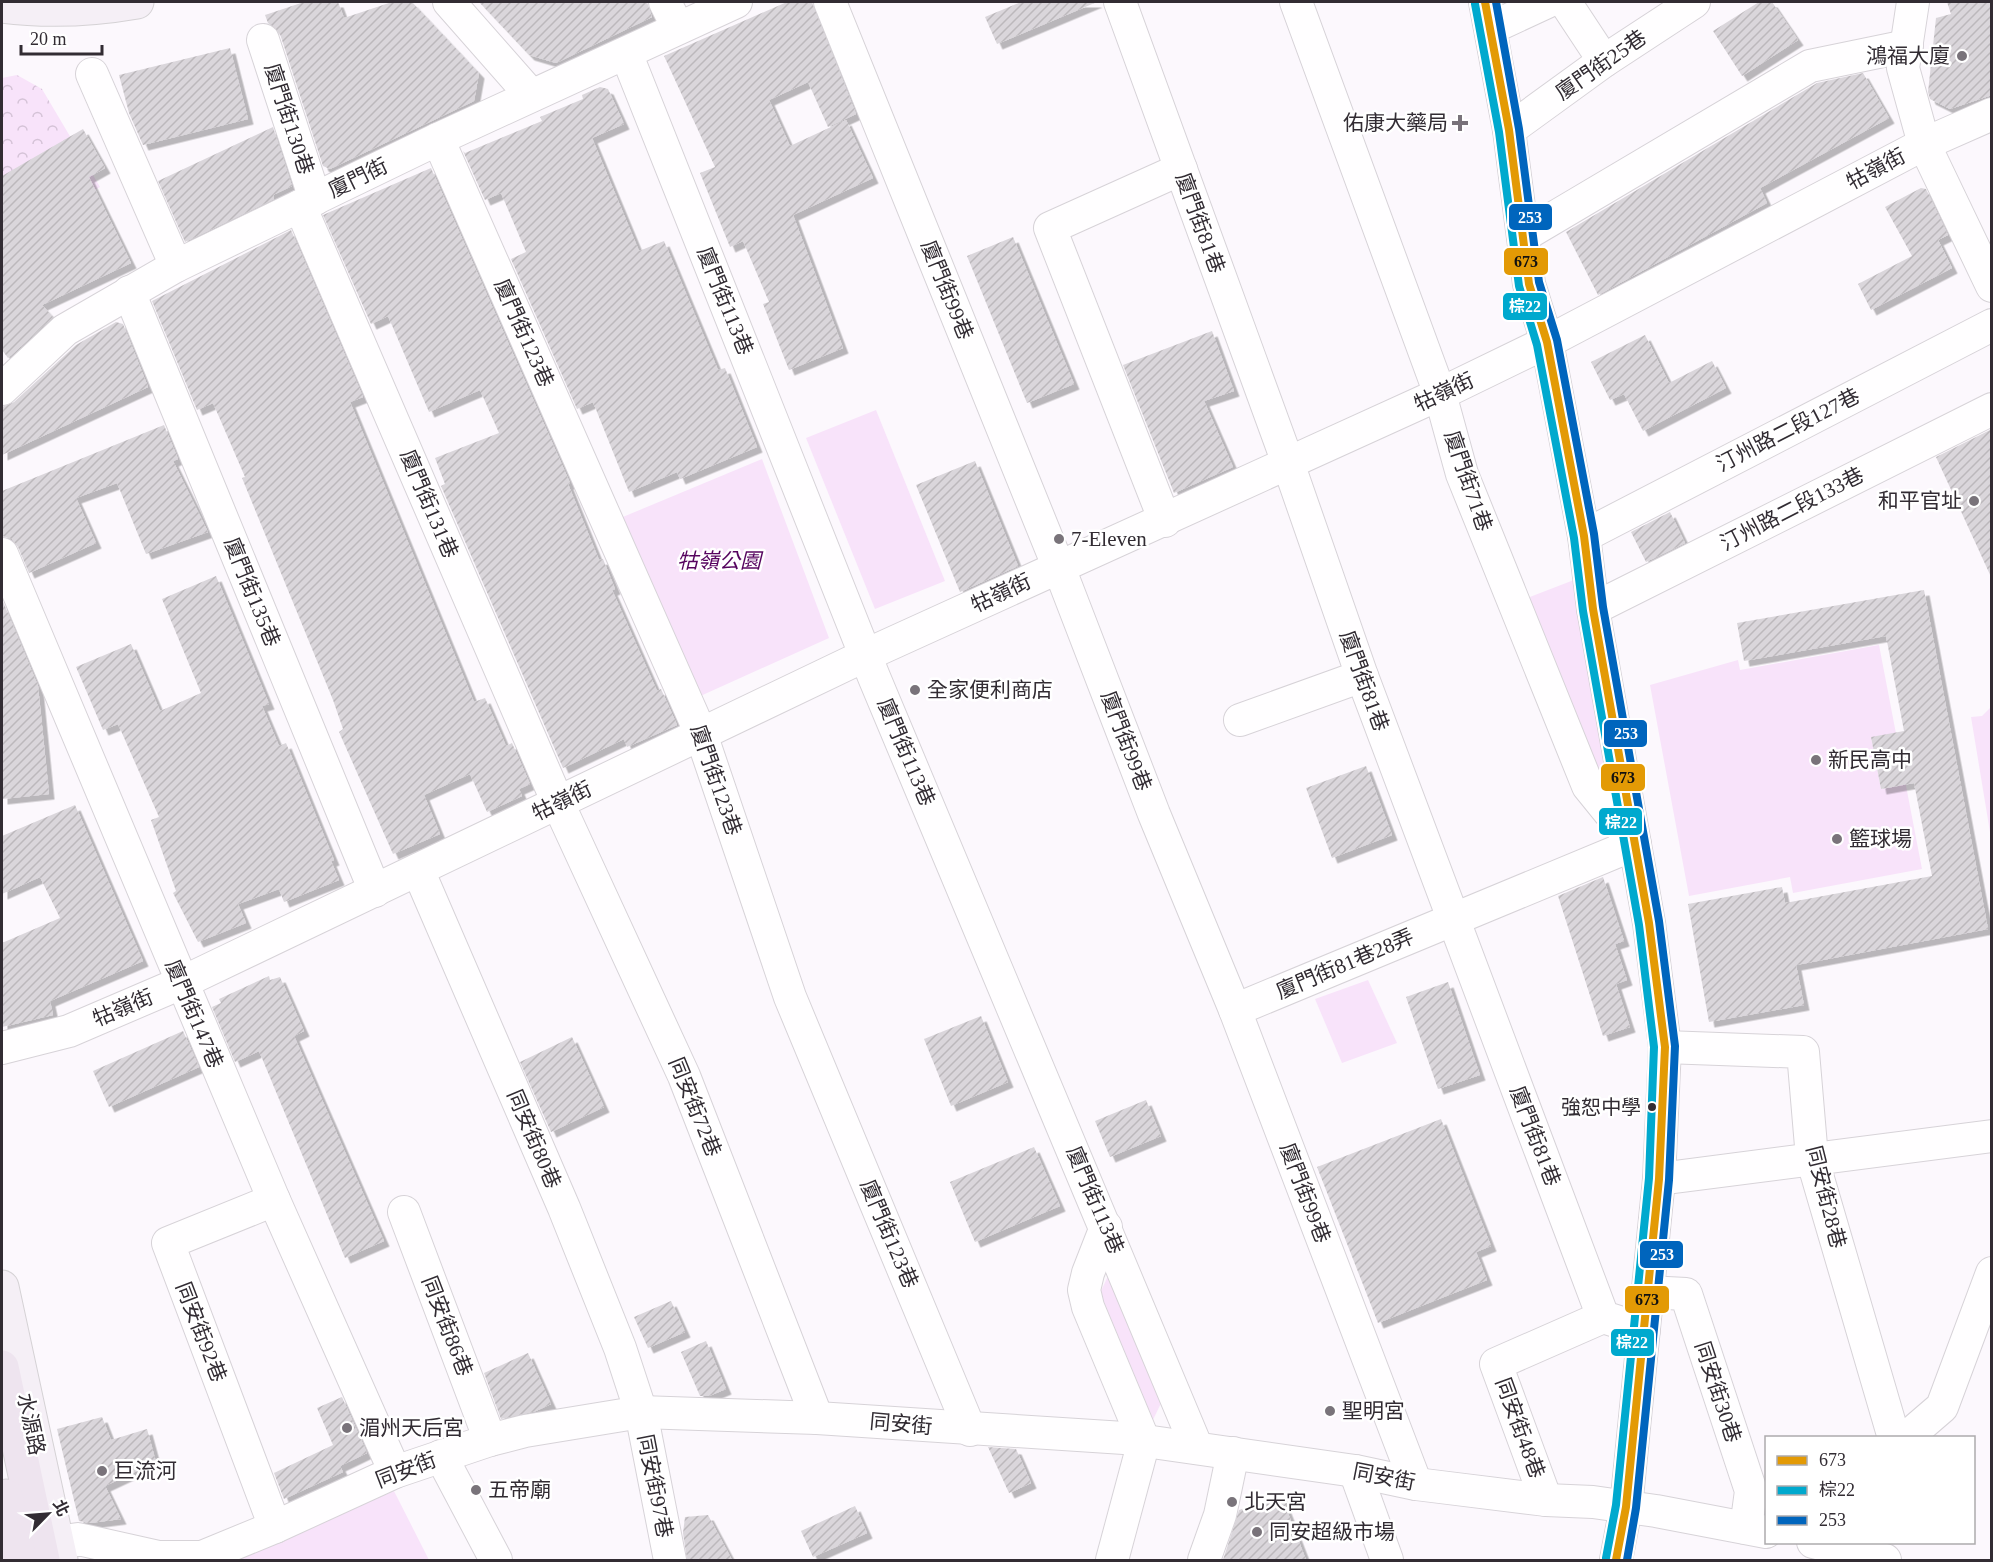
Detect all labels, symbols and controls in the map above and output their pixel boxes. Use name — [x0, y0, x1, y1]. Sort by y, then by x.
scale bar — [21, 18, 102, 56]
street label: 廈門街25巷 — [1551, 25, 1651, 105]
text: 20 m — [30, 29, 67, 49]
place label: 鴻福大廈 — [1866, 44, 1950, 68]
marker: 鴻福大廈 — [1955, 49, 1969, 63]
street label: 廈門街130巷 — [260, 60, 318, 178]
place label: 佑康大藥局 — [1343, 111, 1448, 135]
marker: 佑康大藥局 — [1453, 116, 1467, 130]
street label: 牯嶺街 — [1843, 144, 1909, 194]
street label: 廈門街 — [324, 153, 392, 203]
street label: 廈門街81巷 — [1171, 170, 1229, 276]
line badge: 253 — [1508, 203, 1553, 231]
text: 253 — [1518, 209, 1542, 226]
street label: 廈門街99巷 — [916, 237, 978, 343]
street label: 廈門街113巷 — [692, 243, 758, 359]
line badge: 673 — [1503, 247, 1549, 276]
text: 673 — [1514, 253, 1538, 270]
street label: 廈門街123巷 — [490, 275, 558, 391]
line badge: 棕22 — [1502, 292, 1548, 321]
text: 棕22 — [1509, 297, 1541, 315]
street label: 牯嶺街 — [1410, 368, 1478, 416]
street label: 汀州路二段127巷 — [1712, 384, 1864, 476]
street label: 廈門街71巷 — [1440, 427, 1496, 535]
street label: 廈門街131巷 — [395, 446, 463, 562]
street label: 汀州路二段133巷 — [1716, 463, 1868, 555]
place label: 和平官址 — [1878, 489, 1962, 513]
marker: 和平官址 — [1967, 494, 1981, 508]
place label: 7-Eleven — [1071, 527, 1147, 551]
marker: 7-Eleven — [1052, 532, 1066, 546]
street label: 廈門街135巷 — [219, 534, 285, 650]
park label: 牯嶺公園 — [677, 549, 764, 573]
street label: 牯嶺街 — [967, 569, 1035, 617]
street label: 廈門街81巷 — [1335, 628, 1393, 734]
place label: 全家便利商店 — [927, 678, 1053, 702]
marker: 全家便利商店 — [908, 683, 922, 697]
street label: 廈門街99巷 — [1096, 688, 1156, 794]
street label: 廈門街113巷 — [873, 695, 939, 809]
line badge: 253 — [1603, 719, 1648, 748]
street label: 廈門街123巷 — [686, 721, 746, 839]
text: 253 — [1614, 725, 1638, 742]
place label: 新民高中 — [1828, 748, 1912, 772]
marker: 新民高中 — [1809, 753, 1823, 767]
line badge: 673 — [1600, 763, 1646, 792]
text: 673 — [1611, 769, 1635, 786]
street label: 牯嶺街 — [528, 776, 596, 826]
line badge: 棕22 — [1598, 807, 1643, 836]
text: 棕22 — [1605, 813, 1637, 831]
place label: 籃球場 — [1849, 827, 1912, 851]
marker: 籃球場 — [1830, 832, 1844, 846]
street label: 廈門街81巷28弄 — [1273, 924, 1417, 1004]
street label: 廈門街147巷 — [160, 956, 228, 1072]
street label: 牯嶺街 — [89, 985, 157, 1031]
street label: 同安街72巷 — [664, 1054, 726, 1160]
street label: 廈門街81巷 — [1505, 1083, 1565, 1189]
street label: 同安街80巷 — [502, 1086, 566, 1192]
place label: 強恕中學 — [1561, 1096, 1641, 1118]
marker: 強恕中學 — [1646, 1101, 1658, 1113]
street label: 廈門街99巷 — [1275, 1140, 1335, 1246]
street label: 廈門街113巷 — [1062, 1143, 1128, 1257]
street label: 同安街28巷 — [1802, 1143, 1850, 1251]
street label: 廈門街123巷 — [855, 1176, 923, 1292]
line badge: 253 — [1639, 1240, 1684, 1269]
text: 253 — [1650, 1246, 1674, 1263]
street label: 同安街86巷 — [417, 1273, 477, 1379]
street label: 同安街92巷 — [171, 1279, 231, 1385]
line badge: 673 — [1624, 1285, 1670, 1314]
text: 673 — [1635, 1291, 1659, 1308]
line badge: 棕22 — [1610, 1328, 1655, 1357]
text: 棕22 — [1616, 1333, 1648, 1351]
street label: 同安街30巷 — [1690, 1338, 1746, 1446]
street label: 同安街48巷 — [1491, 1375, 1549, 1481]
street label: 水源路 — [13, 1391, 49, 1457]
place label: 聖明宮 — [1342, 1399, 1405, 1423]
marker: 聖明宮 — [1323, 1404, 1337, 1418]
street label: 同安街 — [869, 1409, 933, 1439]
place label: 湄州天后宮 — [359, 1416, 464, 1440]
marker: 湄州天后宮 — [340, 1421, 354, 1435]
street label: 同安街97巷 — [633, 1432, 677, 1540]
legend — [1765, 1436, 1975, 1544]
street label: 同安街 — [372, 1448, 440, 1492]
text: 673 — [1819, 1450, 1846, 1470]
place label: 巨流河 — [114, 1459, 177, 1483]
street label: 同安街 — [1351, 1459, 1417, 1495]
marker: 巨流河 — [95, 1464, 109, 1478]
place label: 五帝廟 — [488, 1478, 551, 1502]
text: 棕22 — [1819, 1480, 1855, 1500]
marker: 五帝廟 — [469, 1483, 483, 1497]
north arrow — [18, 1484, 78, 1544]
place label: 北天宮 — [1244, 1490, 1307, 1514]
marker: 北天宮 — [1225, 1495, 1239, 1509]
text: 北 — [50, 1497, 72, 1519]
text: 253 — [1819, 1510, 1846, 1530]
place label: 同安超級市場 — [1269, 1520, 1395, 1544]
marker: 同安超級市場 — [1250, 1525, 1264, 1539]

